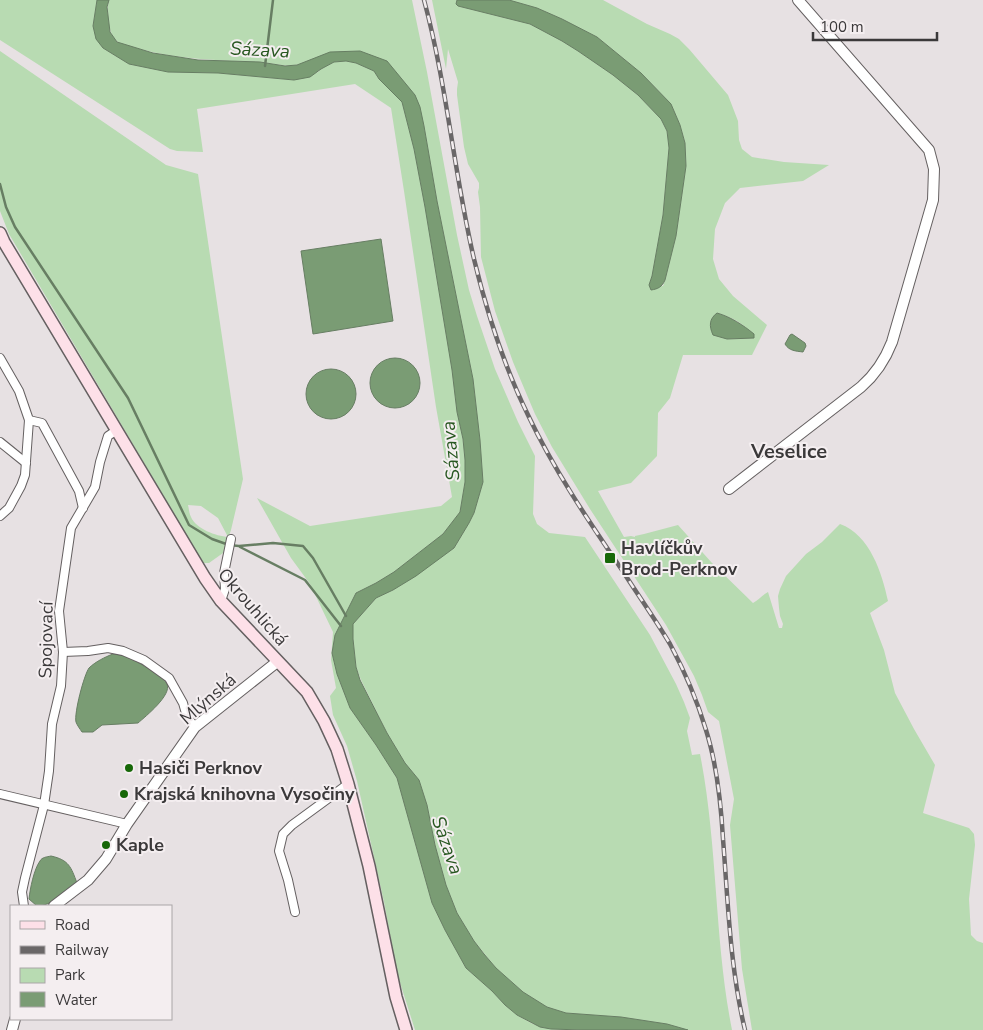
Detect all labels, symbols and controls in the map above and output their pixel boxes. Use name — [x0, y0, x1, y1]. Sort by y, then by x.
scale bar — [813, 10, 937, 42]
text: 100 m — [820, 17, 864, 37]
water label: Sázava — [229, 35, 291, 65]
water label: Sázava — [435, 420, 467, 482]
district label: Veselice — [750, 438, 827, 465]
place label: Havlíčkův Brod-Perknov — [621, 536, 738, 581]
marker: Havlíčkův Brod-Perknov — [603, 551, 617, 565]
street label: Okrouhlická — [213, 563, 293, 651]
street label: Spojovací — [33, 601, 59, 679]
street label: Mlýnská — [175, 668, 241, 730]
place label: Hasiči Perknov — [139, 756, 263, 780]
marker: Hasiči Perknov — [123, 762, 135, 774]
place label: Krajská knihovna Vysočiny — [134, 782, 355, 806]
marker: Krajská knihovna Vysočiny — [118, 788, 130, 800]
water label: Sázava — [425, 813, 469, 878]
place label: Kaple — [116, 833, 164, 857]
marker: Kaple — [100, 839, 112, 851]
legend — [10, 905, 172, 1020]
text: Road — [55, 915, 90, 935]
text: Railway — [55, 940, 109, 960]
text: Park — [55, 965, 85, 985]
text: Water — [55, 990, 98, 1010]

